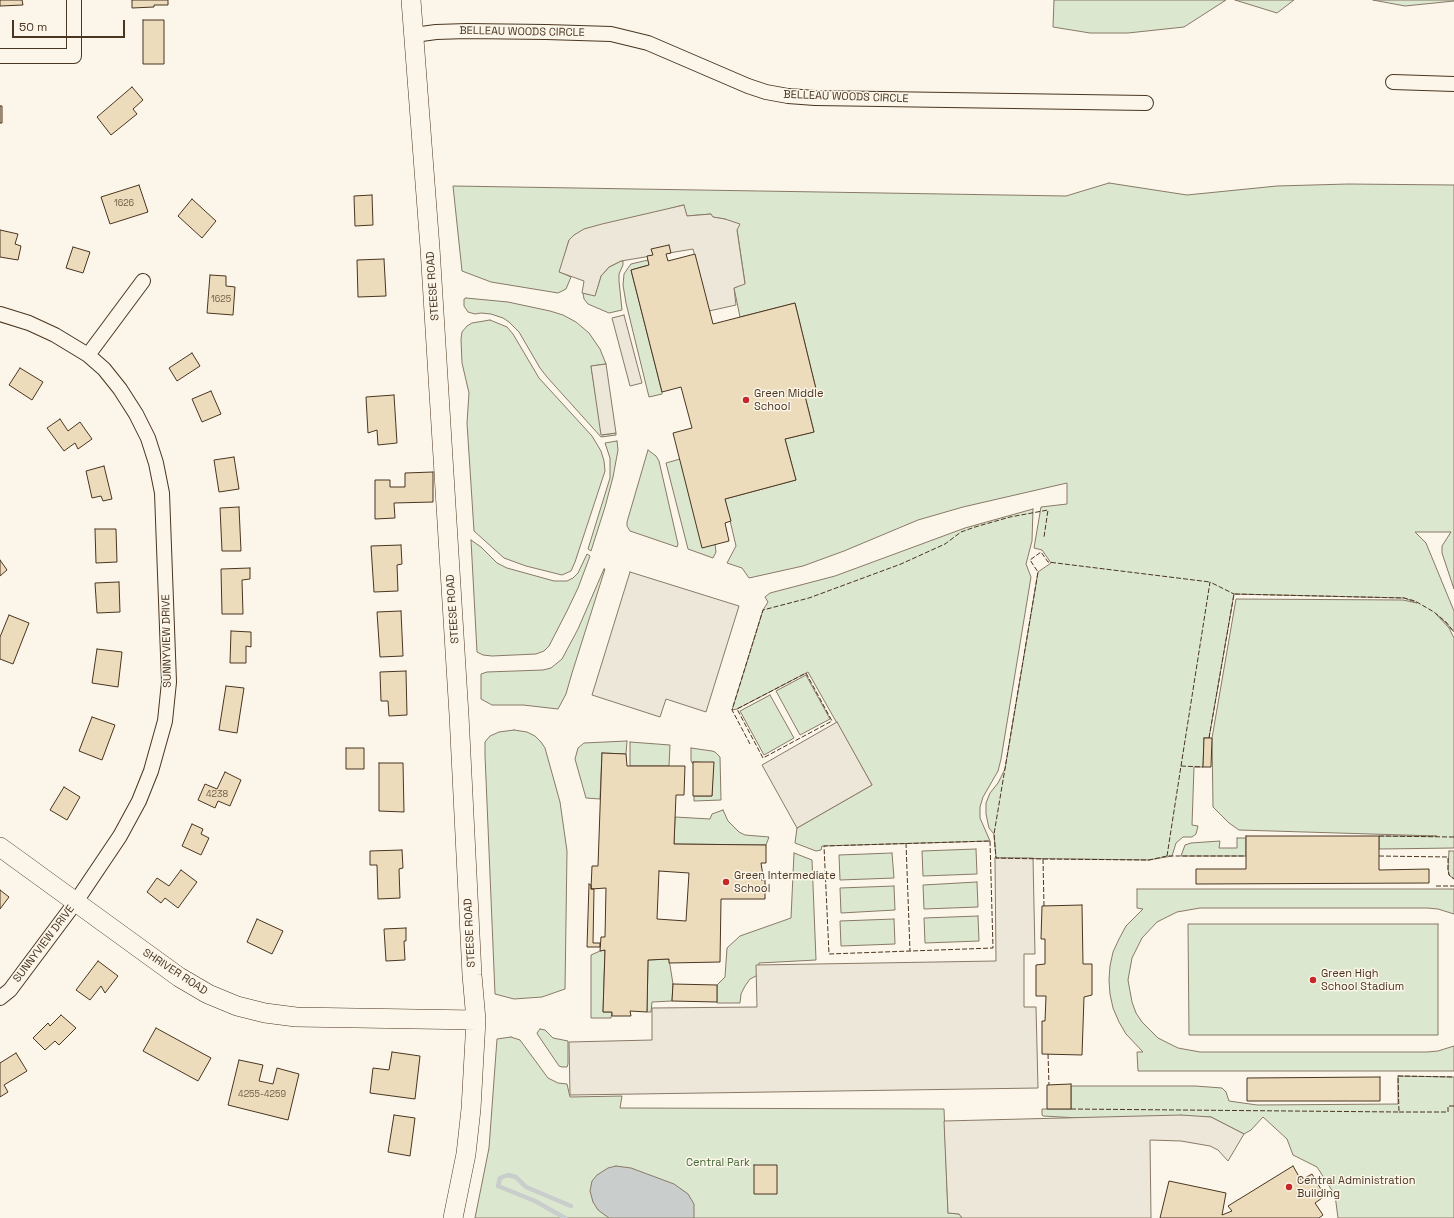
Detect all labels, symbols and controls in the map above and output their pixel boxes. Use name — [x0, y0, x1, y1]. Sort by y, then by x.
scale bar — [14, 12, 127, 38]
text: 50 m — [19, 19, 47, 35]
street label: BELLEAU WOODS CIRCLE — [459, 24, 585, 40]
street label: BELLEAU WOODS CIRCLE — [783, 88, 909, 106]
house number: 1626 — [114, 199, 134, 209]
street label: STEESE ROAD — [424, 251, 442, 321]
house number: 1625 — [211, 295, 231, 305]
place label: Green Middle School — [754, 387, 823, 413]
marker: Green Middle School — [741, 395, 751, 405]
street label: STEESE ROAD — [444, 574, 462, 644]
street label: SUNNYVIEW DRIVE — [160, 594, 174, 688]
house number: 4238 — [206, 790, 228, 800]
place label: Green Intermediate School — [734, 869, 836, 895]
marker: Green Intermediate School — [721, 877, 731, 887]
street label: STEESE ROAD — [462, 898, 478, 968]
street label: SUNNYVIEW DRIVE — [11, 903, 77, 985]
street label: SHRIVER ROAD — [140, 946, 210, 998]
place label: Green High School Stadium — [1321, 967, 1404, 993]
marker: Green High School Stadium — [1308, 975, 1318, 985]
house number: 4255-4259 — [238, 1090, 286, 1100]
park label: Central Park — [686, 1156, 750, 1170]
place label: Central Administration Building — [1297, 1174, 1416, 1200]
marker: Central Administration Building — [1284, 1182, 1294, 1192]

